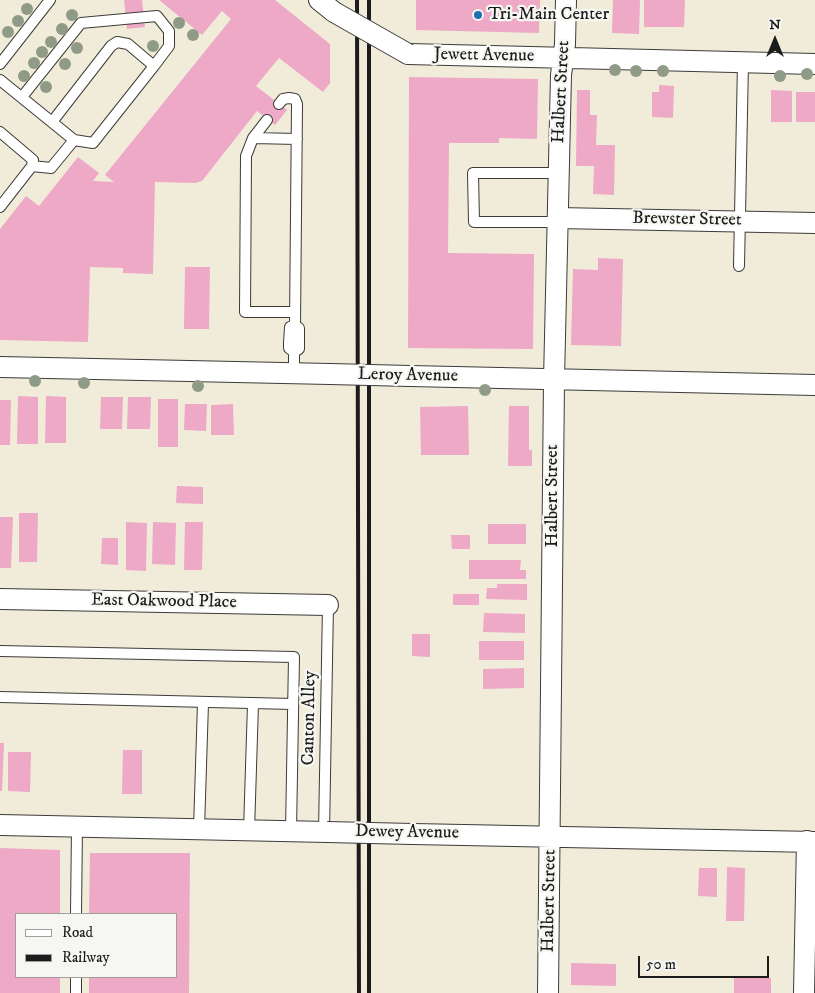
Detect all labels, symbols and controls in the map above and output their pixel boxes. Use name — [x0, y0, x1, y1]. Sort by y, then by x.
place label: Tri-Main Center — [488, 4, 609, 26]
marker: Tri-Main Center — [472, 9, 484, 21]
north arrow — [750, 15, 800, 65]
text: N — [769, 16, 781, 34]
street label: Halbert Street — [549, 40, 575, 144]
street label: Jewett Avenue — [434, 44, 534, 68]
street label: Brewster Street — [632, 208, 742, 232]
street label: Leroy Avenue — [358, 364, 458, 388]
street label: Halbert Street — [542, 445, 564, 547]
street label: East Oakwood Place — [91, 590, 237, 614]
street label: Canton Alley — [298, 670, 322, 766]
street label: Dewey Avenue — [355, 821, 459, 845]
street label: Halbert Street — [538, 849, 562, 953]
legend — [15, 913, 178, 978]
text: Road — [62, 923, 93, 942]
scale bar — [640, 946, 771, 978]
text: Railway — [62, 948, 110, 967]
text: 50 m — [646, 955, 676, 974]

